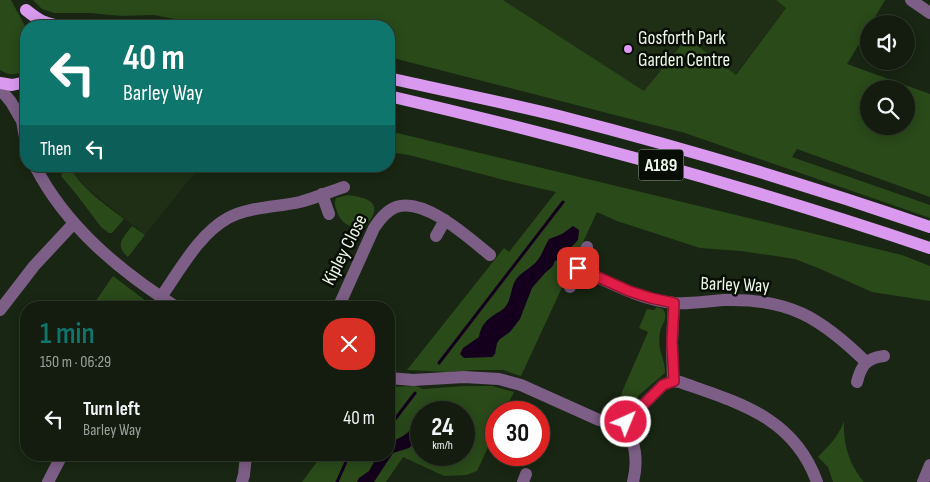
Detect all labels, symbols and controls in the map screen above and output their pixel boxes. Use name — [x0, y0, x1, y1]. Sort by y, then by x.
map controls — [860, 15, 915, 135]
button: sound — [860, 15, 915, 70]
place label: Gosforth Park Garden Centre — [638, 27, 730, 72]
text: 40 m — [123, 37, 185, 80]
icon: left — [40, 40, 105, 105]
marker: Gosforth Park Garden Centre — [622, 43, 634, 55]
text: Barley Way — [123, 80, 203, 107]
button: search — [860, 80, 915, 135]
icon: left — [81, 135, 109, 163]
text: Then — [40, 138, 71, 161]
road number: A189 — [638, 150, 684, 180]
street label: Kipley Close — [317, 211, 373, 289]
pin — [557, 247, 599, 289]
icon: arrive — [564, 254, 592, 282]
street label: Barley Way — [700, 272, 771, 298]
text: 1 min — [40, 316, 95, 352]
button: close — [323, 318, 375, 370]
text: 150 m · 06:29 — [40, 353, 111, 372]
position arrow — [599, 395, 651, 447]
text: Turn left — [83, 398, 140, 421]
speed limit sign: 30 — [485, 401, 550, 466]
icon: left — [40, 405, 68, 433]
text: 40 m — [343, 407, 375, 430]
text: 24 — [431, 412, 454, 443]
text: Barley Way — [83, 421, 141, 440]
text: km/h — [432, 438, 453, 453]

